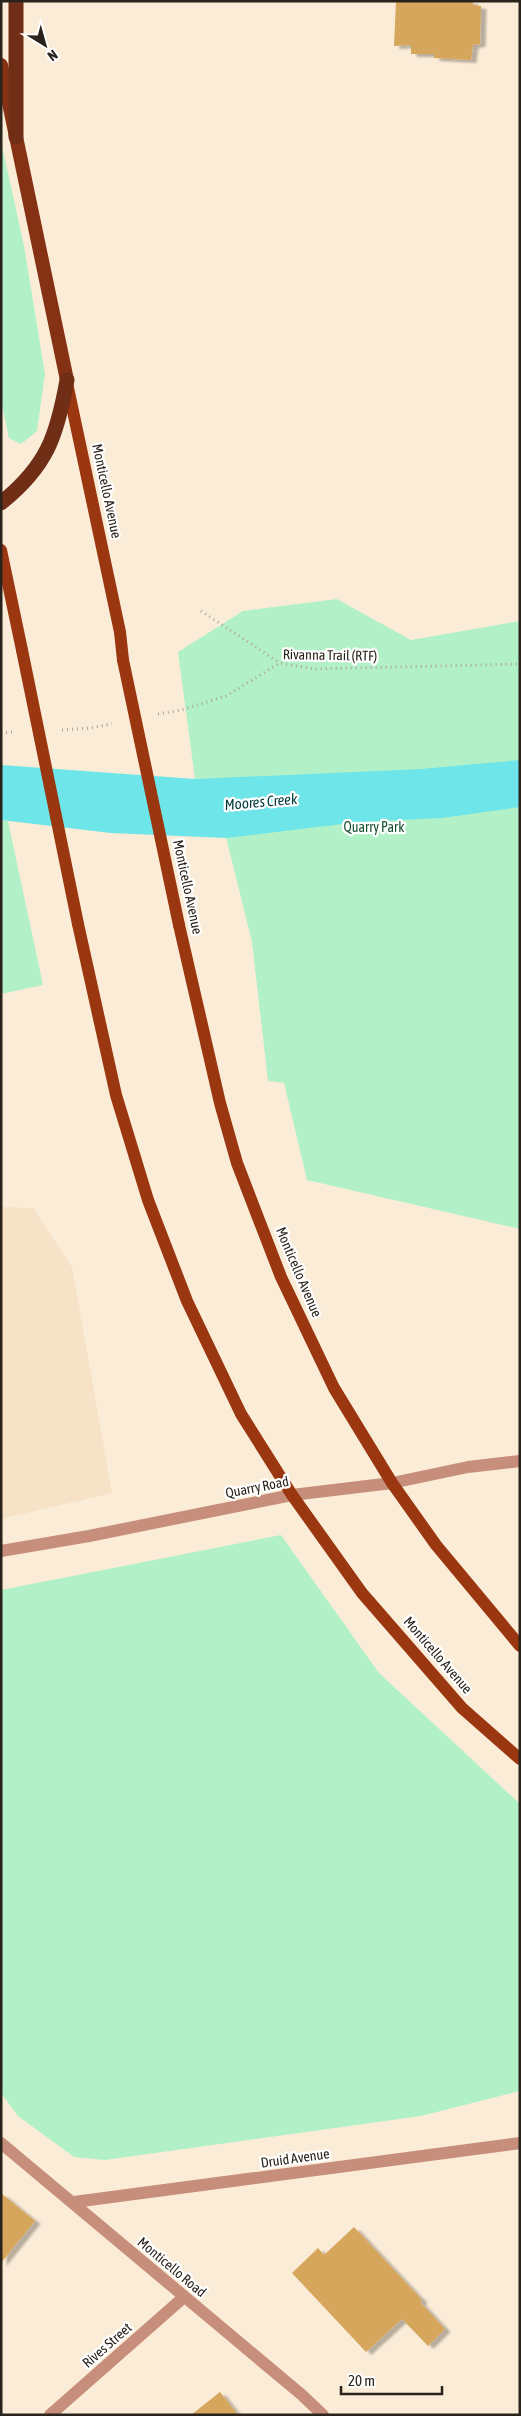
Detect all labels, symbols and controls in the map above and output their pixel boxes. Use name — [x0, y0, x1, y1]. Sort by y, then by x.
north arrow — [20, 20, 70, 70]
text: N — [45, 47, 61, 64]
street label: Monticello Avenue — [89, 442, 125, 540]
street label: Rivanna Trail (RTF) — [283, 646, 377, 664]
water label: Moores Creek — [224, 790, 298, 813]
park label: Quarry Park — [344, 819, 404, 835]
street label: Monticello Avenue — [170, 838, 206, 936]
street label: Monticello Avenue — [273, 1225, 325, 1319]
street label: Quarry Road — [224, 1473, 290, 1501]
street label: Monticello Avenue — [400, 1613, 476, 1697]
street label: Druid Avenue — [260, 2145, 330, 2171]
street label: Monticello Road — [135, 2234, 209, 2300]
street label: Rives Street — [79, 2319, 135, 2371]
scale bar — [341, 2364, 442, 2396]
text: 20 m — [348, 2372, 375, 2389]

